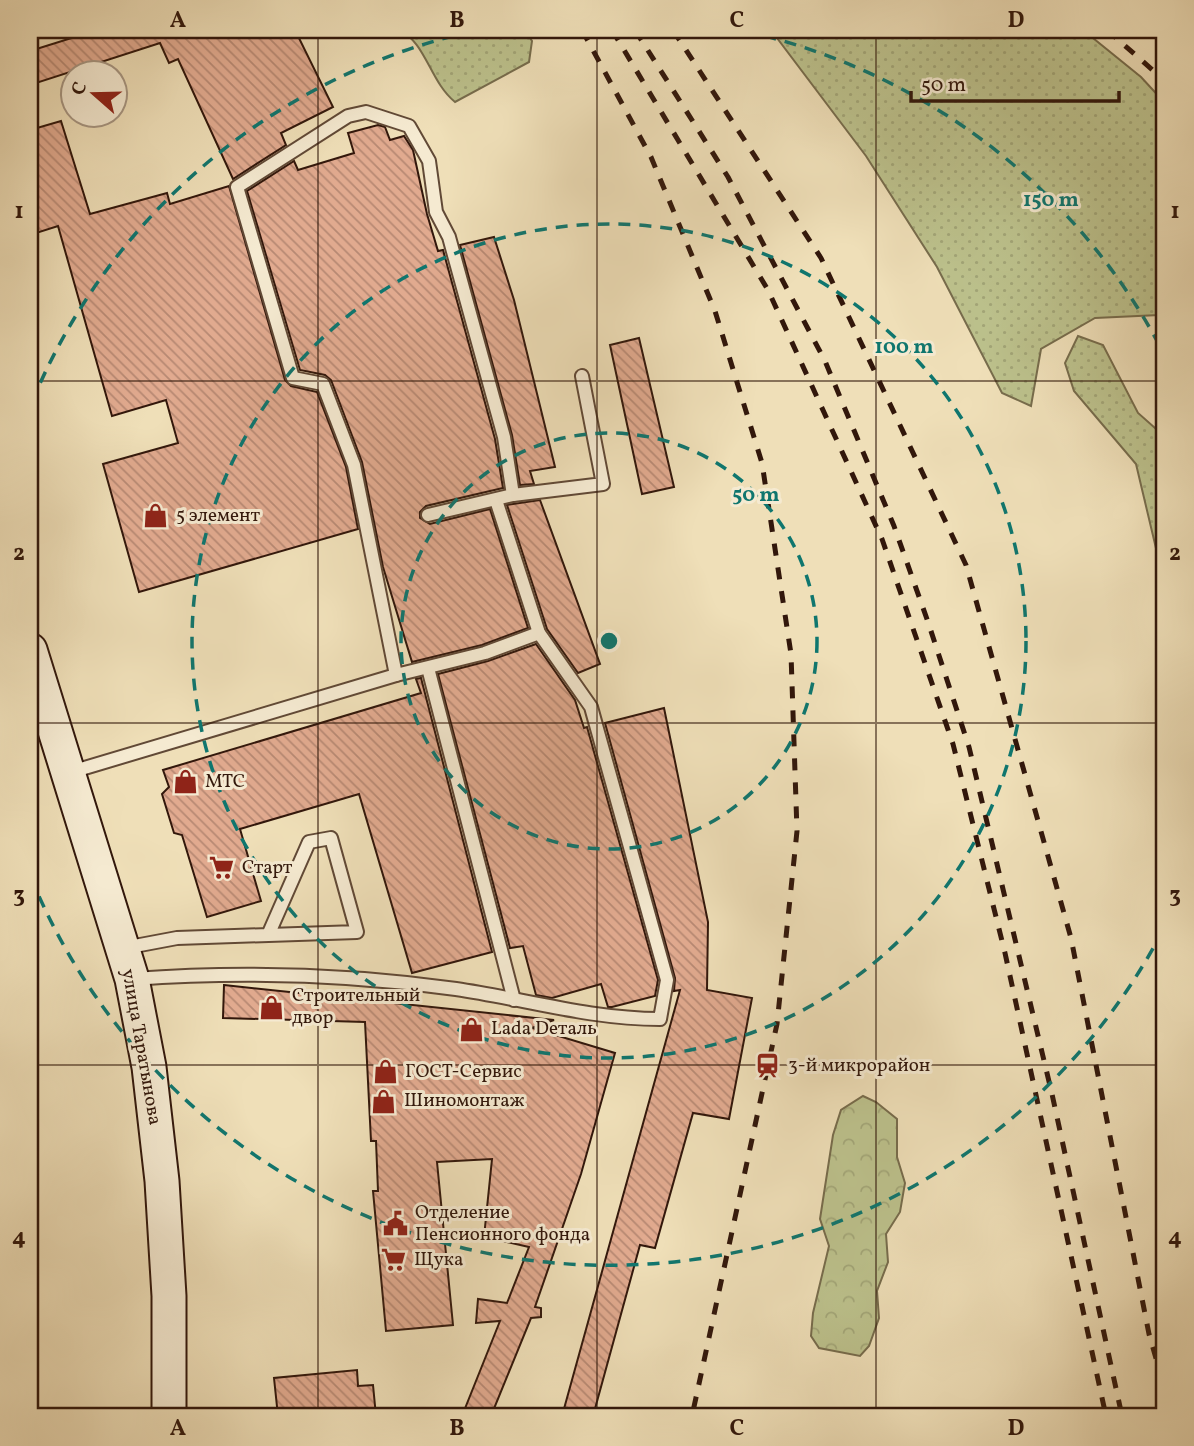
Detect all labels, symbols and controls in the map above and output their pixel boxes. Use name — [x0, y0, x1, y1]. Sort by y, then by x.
text: A — [170, 5, 186, 37]
text: B — [449, 5, 465, 37]
text: C — [730, 5, 744, 37]
text: D — [1008, 5, 1025, 37]
north arrow — [60, 60, 130, 130]
scale bar — [911, 60, 1119, 104]
text: 50 m — [921, 71, 966, 100]
text: С — [66, 79, 94, 99]
text: 150 m — [1023, 186, 1079, 215]
text: 1 — [14, 196, 24, 228]
text: 1 — [1170, 196, 1180, 228]
text: 100 m — [874, 333, 934, 362]
text: 50 m — [732, 481, 780, 510]
shop icon: 5 элемент — [142, 502, 170, 530]
place label: 5 элемент — [176, 503, 260, 529]
text: 2 — [13, 538, 25, 570]
text: 2 — [1169, 538, 1181, 570]
centre of rings — [597, 629, 621, 653]
shop icon: МТС — [171, 768, 199, 796]
place label: МТС — [205, 769, 245, 795]
supermarket icon: Старт — [208, 854, 236, 882]
place label: Старт — [242, 855, 293, 881]
text: 3 — [13, 880, 25, 912]
text: 3 — [1169, 880, 1181, 912]
street label: улица Таратынова — [114, 967, 168, 1127]
place label: Строительный двор — [292, 983, 420, 1031]
shop icon: Строительный двор — [258, 993, 286, 1021]
shop icon: Lada Dеталь — [457, 1015, 485, 1043]
place label: Lada Dеталь — [491, 1016, 597, 1042]
station icon: 3-й микрорайон — [754, 1052, 782, 1080]
place label: 3-й микрорайон — [788, 1053, 930, 1079]
shop icon: ГОСТ-Сервис — [371, 1058, 399, 1086]
place label: ГОСТ-Сервис — [405, 1059, 522, 1085]
shop icon: Шиномонтаж — [370, 1087, 398, 1115]
place label: Шиномонтаж — [404, 1088, 525, 1114]
place label: Отделение Пенсионного фонда — [415, 1200, 590, 1248]
public building icon: Отделение Пенсионного фонда — [381, 1210, 409, 1238]
text: 4 — [12, 1222, 26, 1254]
text: 4 — [1168, 1222, 1182, 1254]
supermarket icon: Щука — [380, 1246, 408, 1274]
place label: Щука — [414, 1247, 463, 1273]
text: A — [170, 1413, 186, 1445]
text: B — [449, 1413, 465, 1445]
text: C — [730, 1413, 744, 1445]
text: D — [1008, 1413, 1025, 1445]

